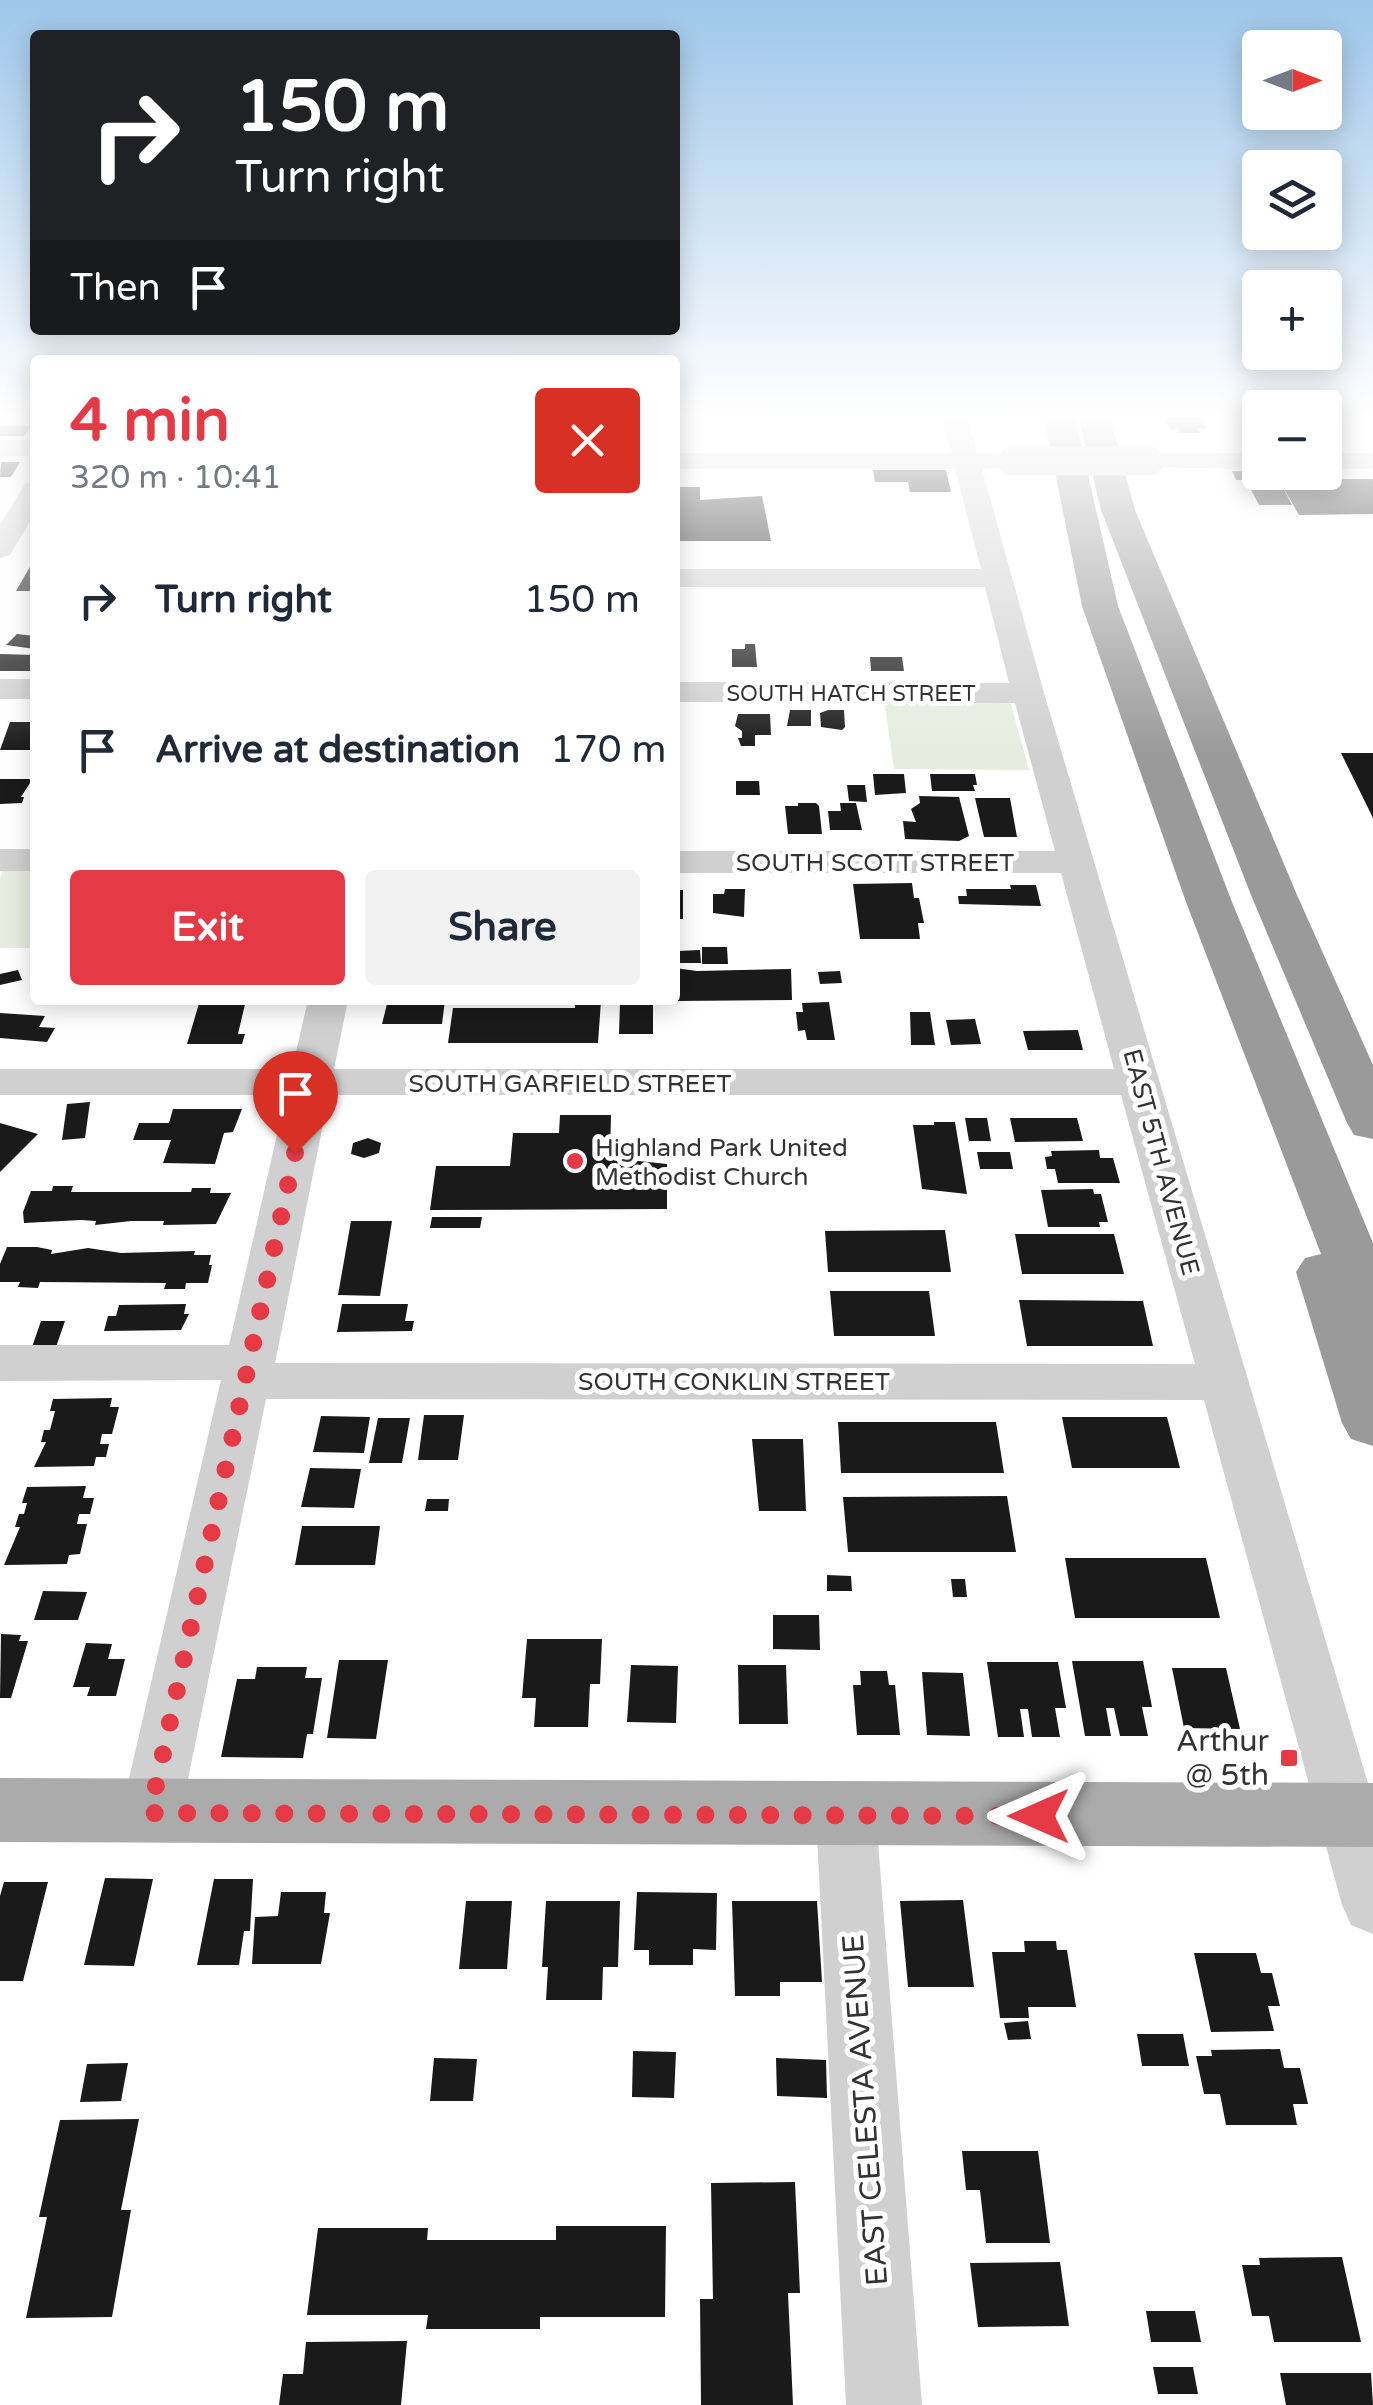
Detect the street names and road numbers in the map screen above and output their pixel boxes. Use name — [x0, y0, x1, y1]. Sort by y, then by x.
street label: SOUTH HATCH STREET — [726, 681, 976, 707]
street label: SOUTH SCOTT STREET — [736, 848, 1014, 878]
street label: EAST 5TH AVENUE — [1116, 1046, 1206, 1279]
street label: SOUTH GARFIELD STREET — [408, 1069, 732, 1099]
street label: SOUTH CONKLIN STREET — [578, 1367, 890, 1397]
street label: EAST CELESTA AVENUE — [835, 1933, 896, 2287]

